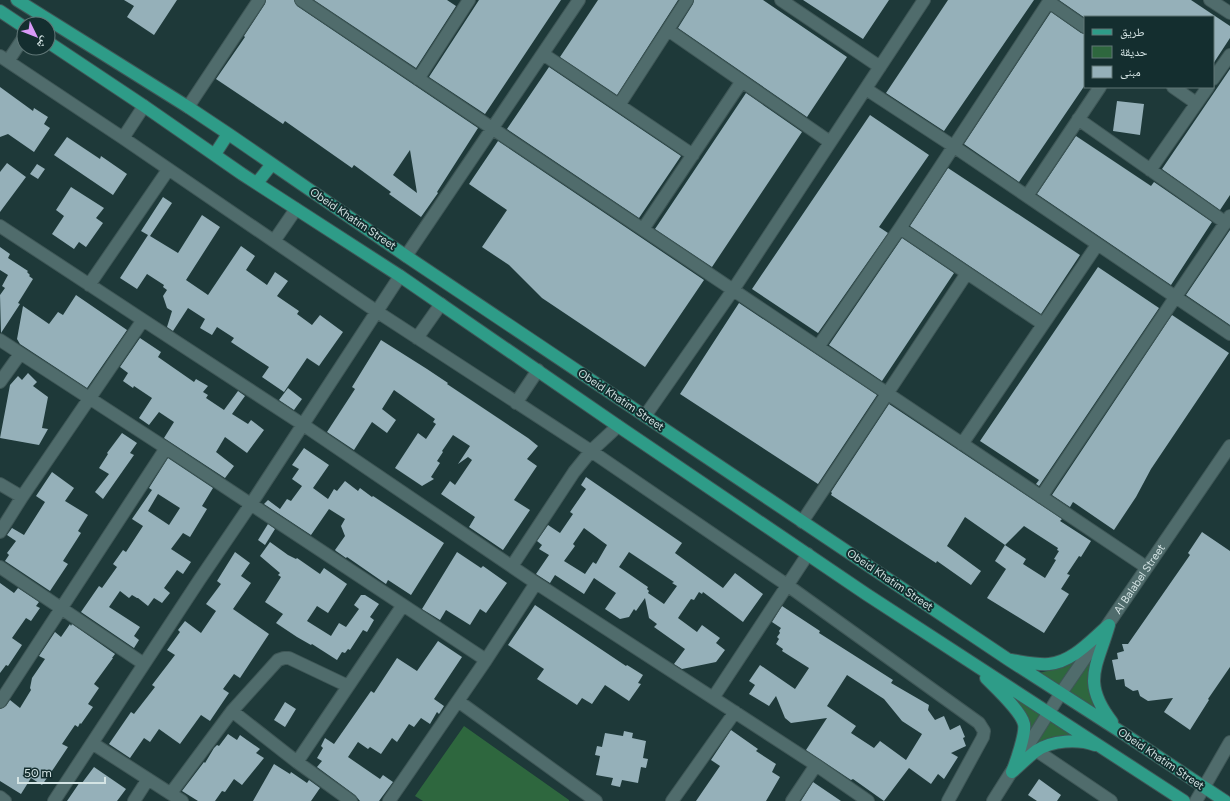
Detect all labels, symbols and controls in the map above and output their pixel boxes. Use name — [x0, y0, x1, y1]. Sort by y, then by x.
north arrow — [16, 16, 56, 56]
legend — [1084, 16, 1214, 88]
text: طريق — [1120, 25, 1145, 39]
text: ش — [33, 33, 52, 51]
text: حديقة — [1120, 45, 1148, 59]
text: مبنى — [1120, 65, 1141, 79]
street label: Obeid Khatim Street — [308, 185, 398, 253]
street label: Obeid Khatim Street — [576, 366, 666, 434]
street label: Al Balabel Street — [1111, 542, 1168, 616]
street label: Obeid Khatim Street — [845, 546, 935, 614]
street label: Obeid Khatim Street — [1116, 725, 1206, 793]
scale bar — [18, 759, 105, 785]
text: 50 m — [24, 766, 52, 780]

